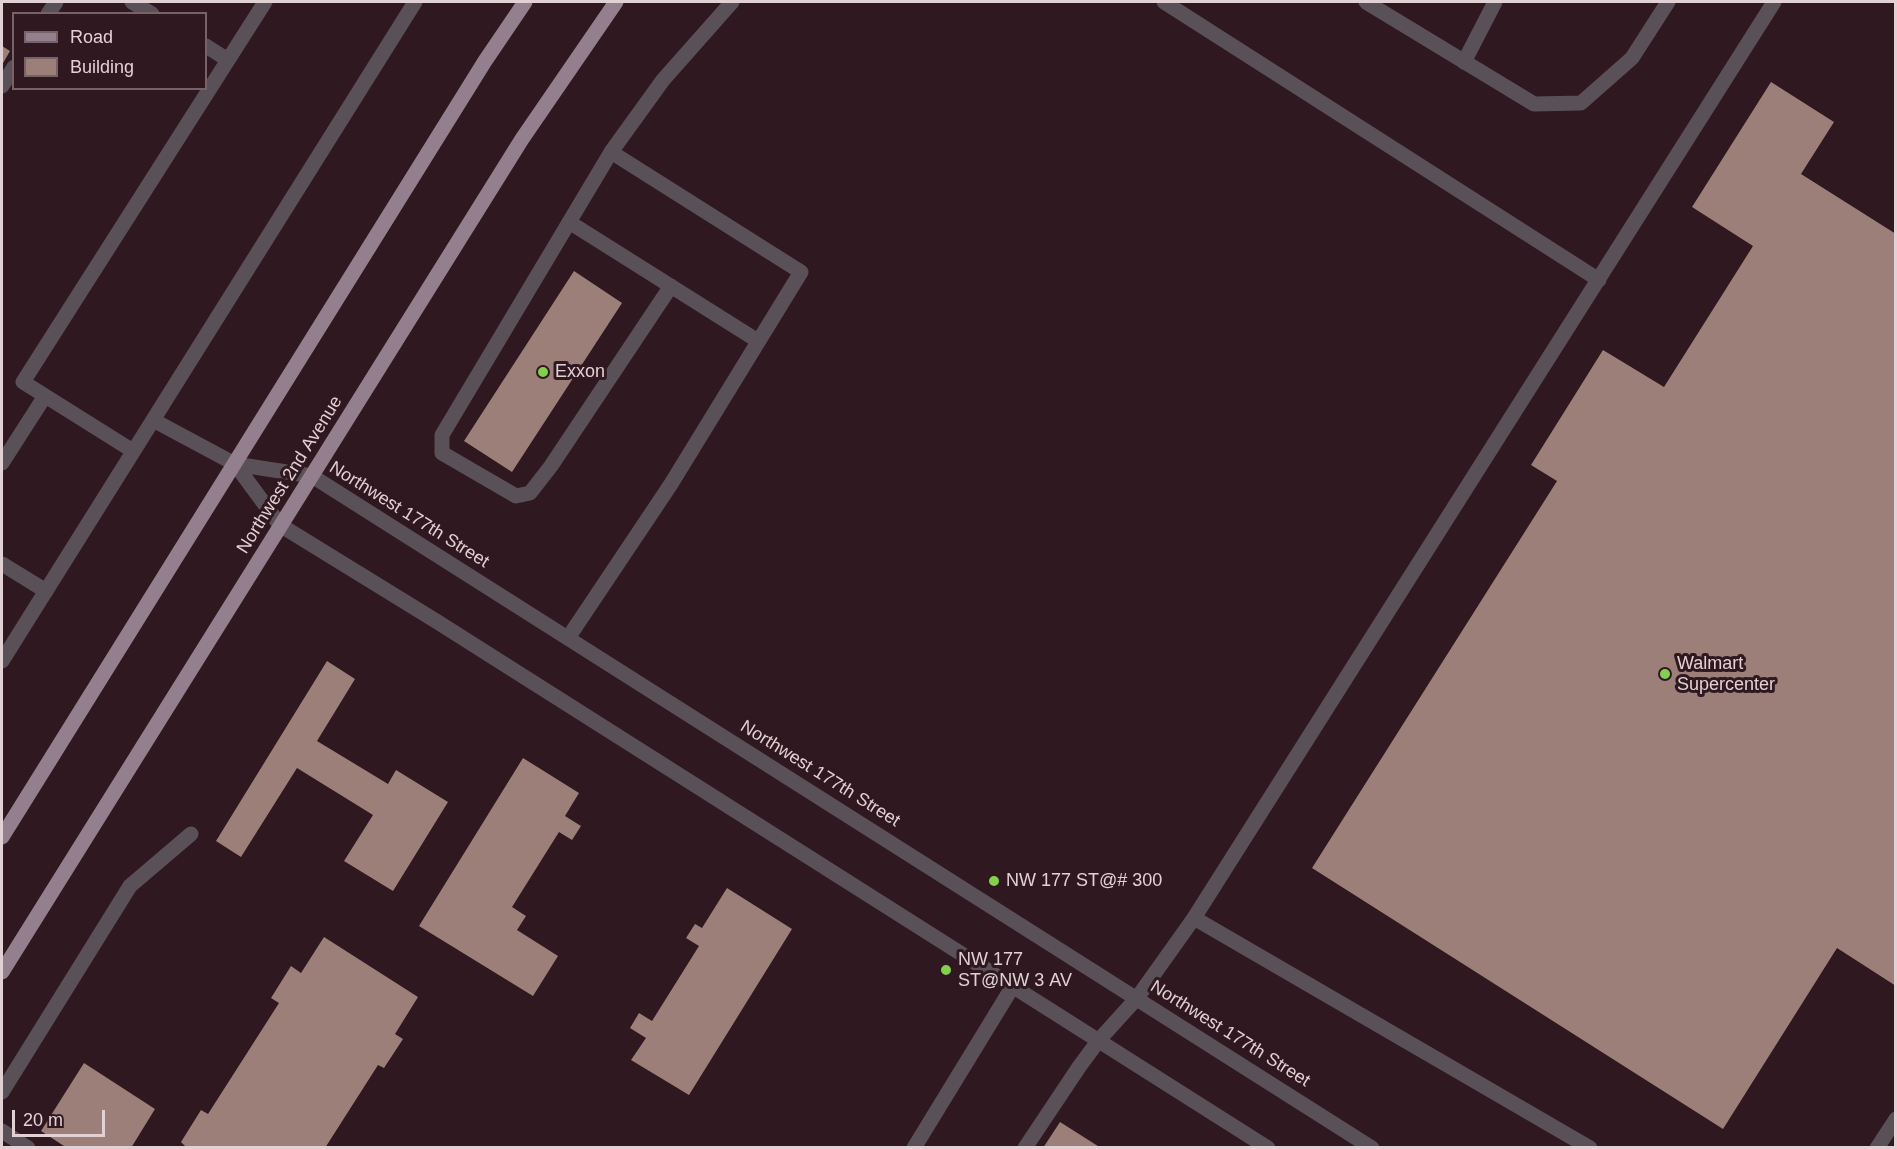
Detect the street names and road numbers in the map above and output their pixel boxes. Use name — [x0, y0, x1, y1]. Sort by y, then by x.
street label: Northwest 2nd Avenue — [233, 392, 347, 558]
street label: Northwest 177th Street — [325, 457, 493, 573]
street label: Northwest 177th Street — [736, 716, 904, 832]
street label: Northwest 177th Street — [1146, 976, 1314, 1092]

